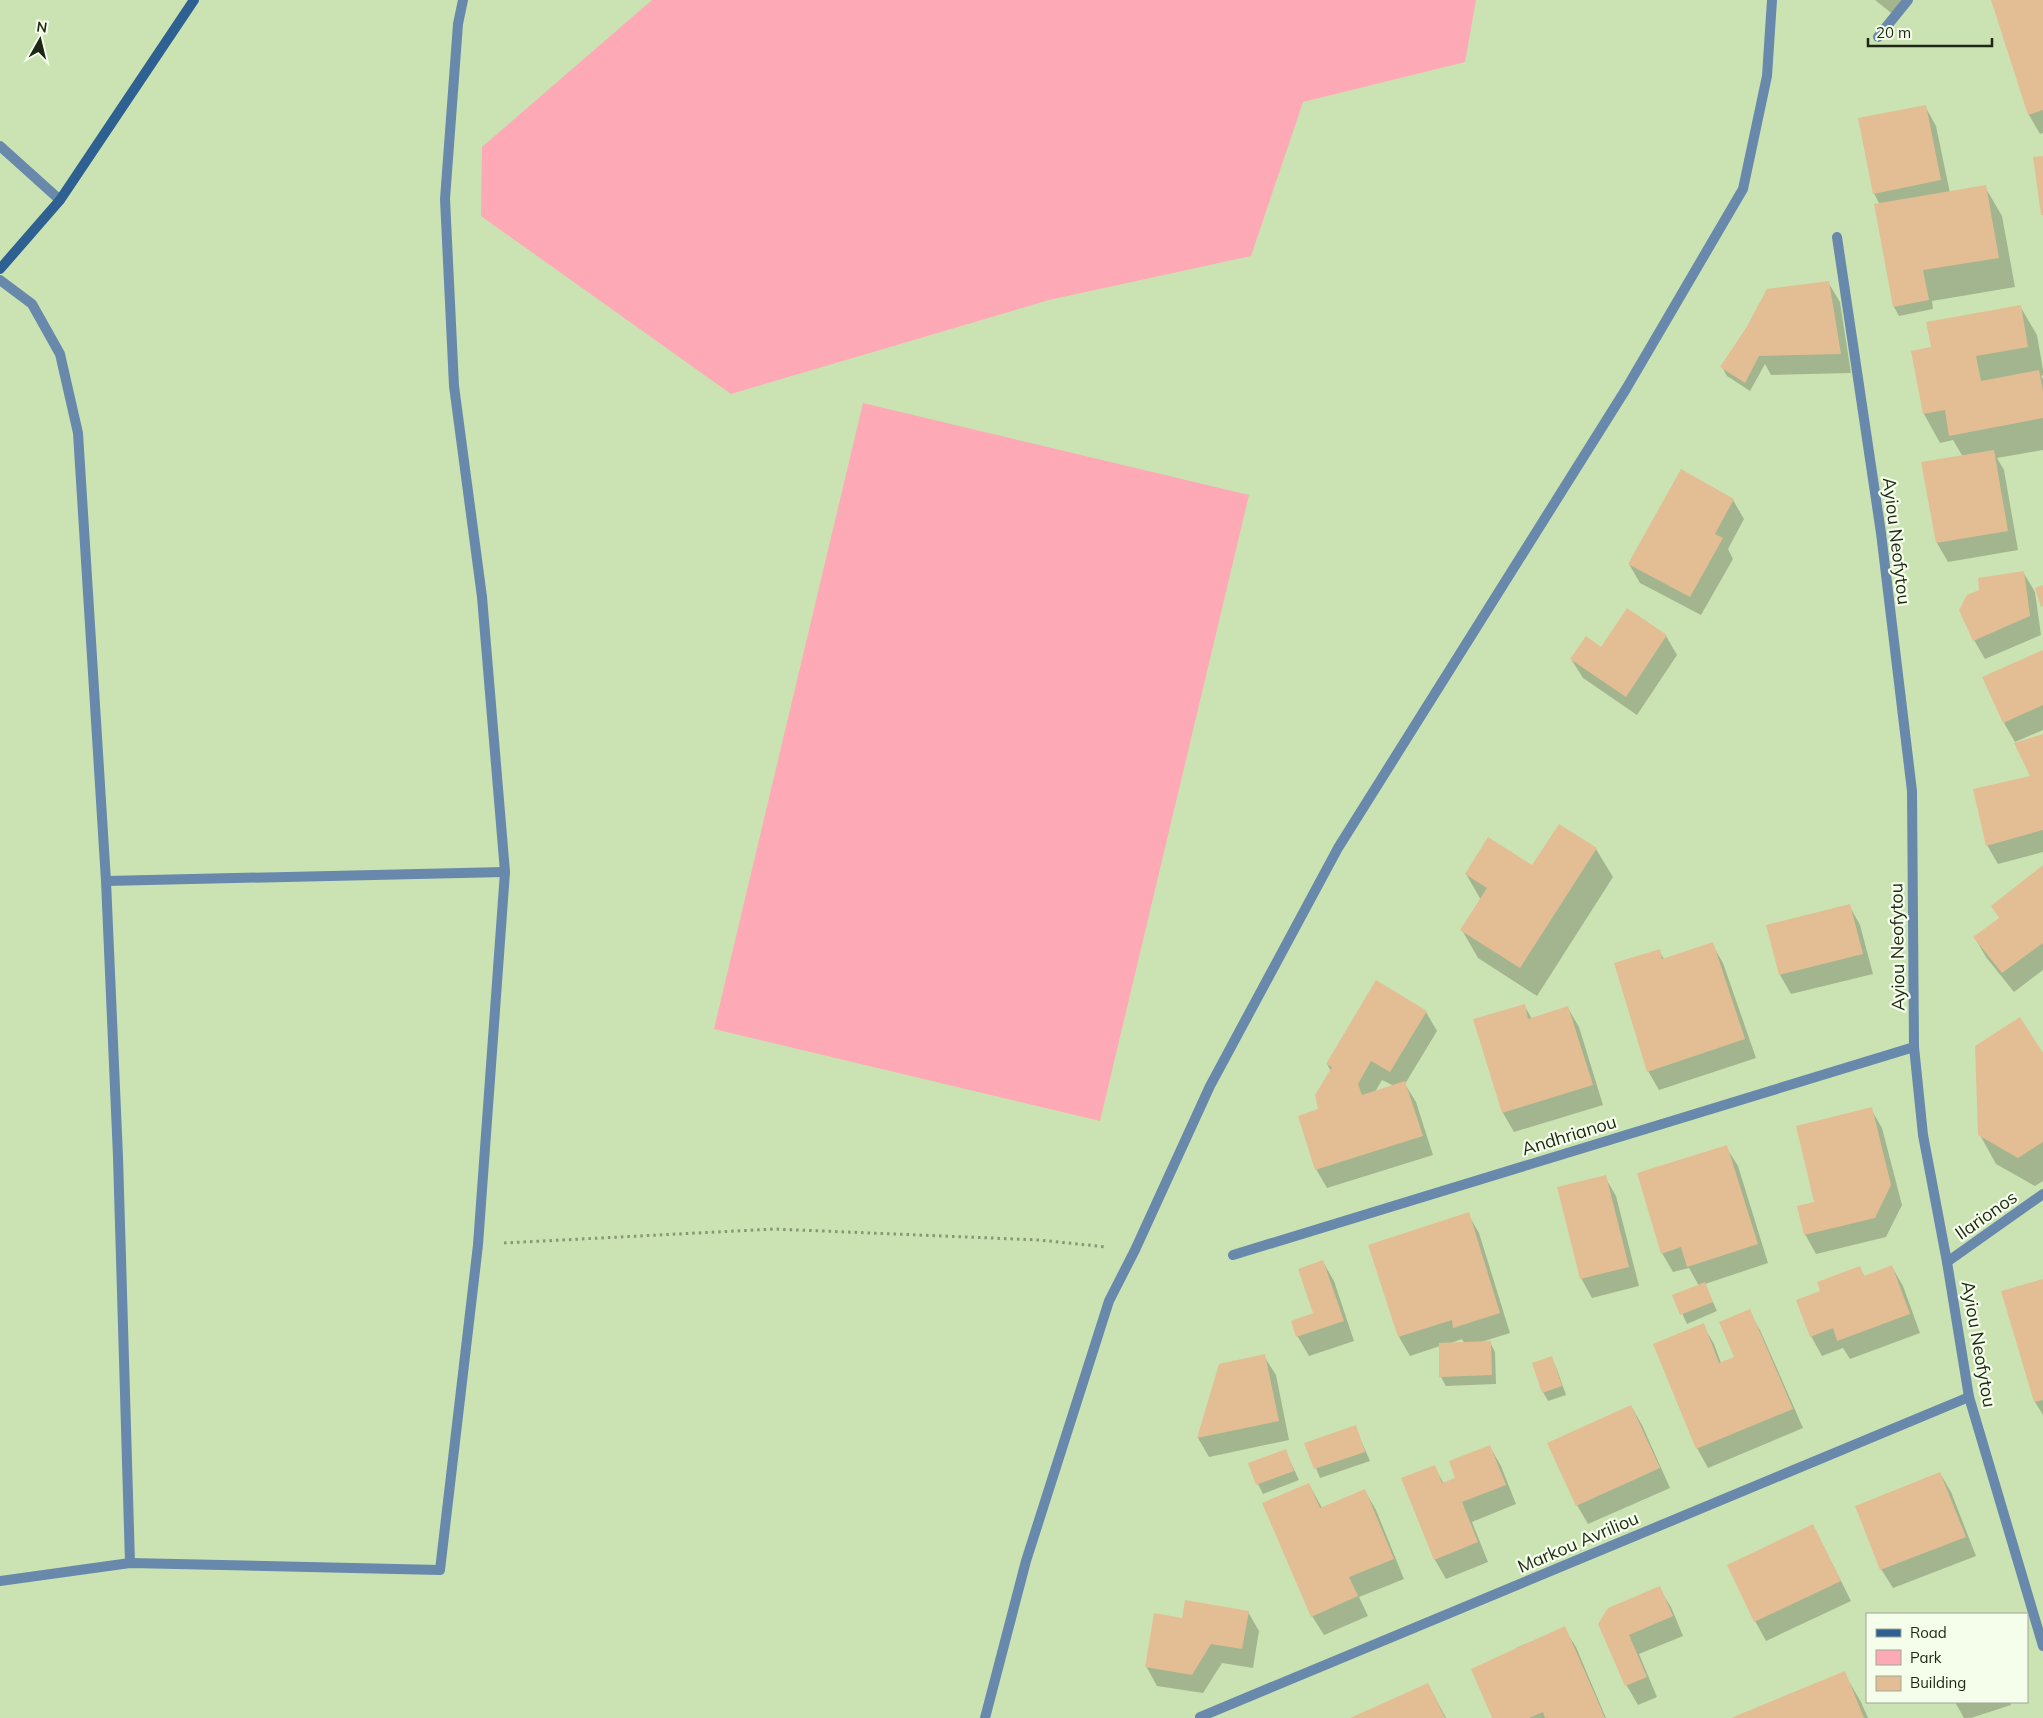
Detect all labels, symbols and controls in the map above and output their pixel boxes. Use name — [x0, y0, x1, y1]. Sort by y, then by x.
north arrow — [15, 15, 65, 65]
scale bar — [1868, 15, 1992, 47]
text: N — [35, 17, 48, 37]
text: 20 m — [1876, 23, 1911, 42]
street label: Ayiou Neofytou — [1878, 476, 1916, 606]
street label: Ayiou Neofytou — [1884, 883, 1910, 1011]
street label: Andhrianou — [1519, 1110, 1619, 1160]
street label: Ilarionos — [1950, 1185, 2022, 1245]
street label: Ayiou Neofytou — [1957, 1279, 2001, 1409]
street label: Markou Avriliou — [1514, 1506, 1642, 1578]
legend — [1866, 1613, 2028, 1703]
text: Road — [1910, 1623, 1947, 1642]
text: Park — [1910, 1648, 1942, 1667]
text: Building — [1910, 1673, 1966, 1692]

